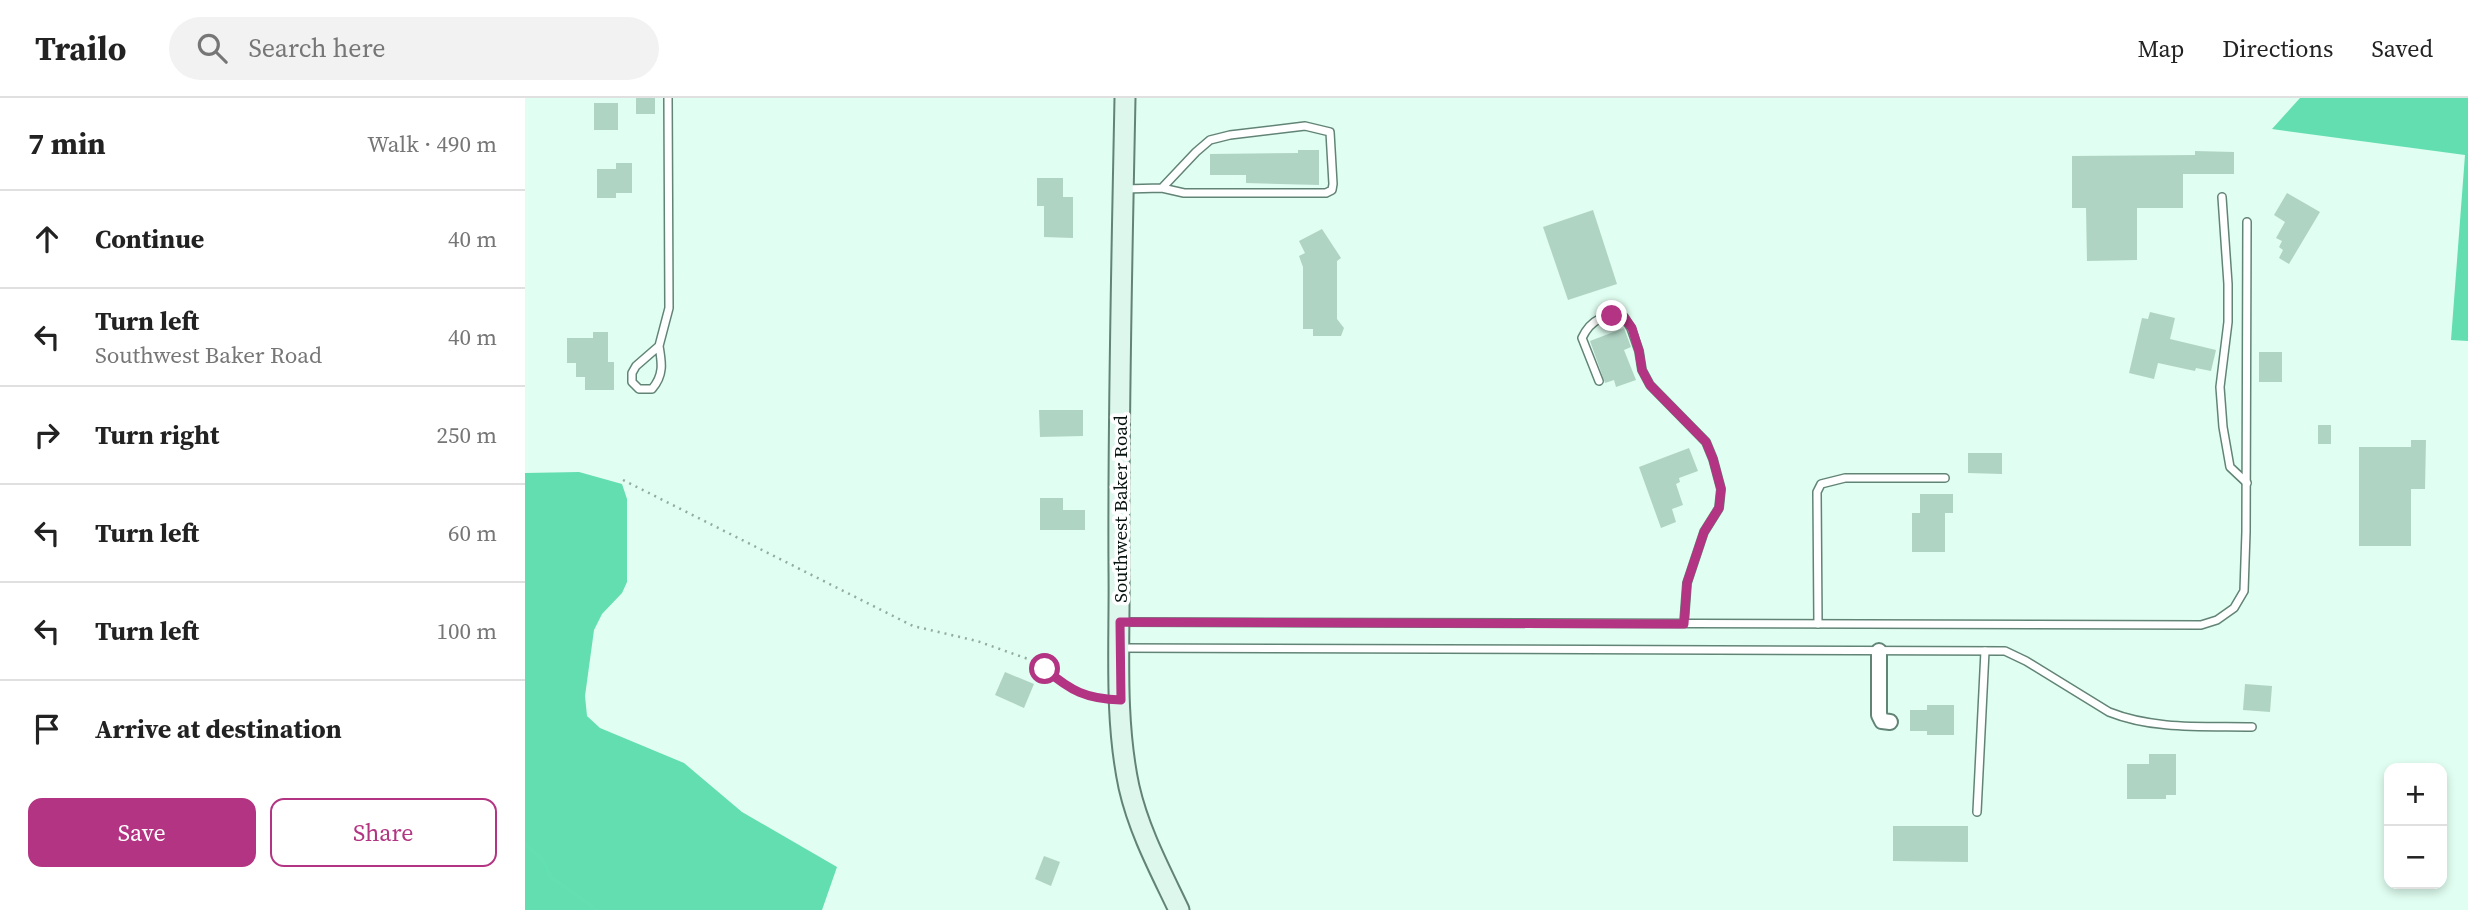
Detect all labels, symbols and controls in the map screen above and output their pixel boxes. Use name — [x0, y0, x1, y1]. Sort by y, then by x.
search box — [169, 17, 659, 80]
text: Trailo — [35, 26, 127, 71]
icon: search — [193, 29, 231, 67]
text: Search here — [249, 30, 386, 66]
text: Map — [2137, 32, 2184, 65]
text: Directions — [2222, 32, 2333, 65]
text: Saved — [2371, 32, 2433, 65]
text: 7 min — [28, 123, 106, 164]
text: Walk · 490 m — [367, 128, 497, 160]
icon: ahead — [28, 220, 66, 258]
text: Continue — [95, 221, 204, 257]
text: 40 m — [448, 223, 497, 255]
route end — [1596, 300, 1627, 331]
text: Turn left — [95, 303, 199, 339]
icon: left — [28, 318, 66, 356]
text: 40 m — [448, 321, 497, 353]
text: Southwest Baker Road — [95, 339, 322, 371]
street label: Southwest Baker Road — [1107, 415, 1133, 603]
icon: right — [28, 416, 66, 454]
text: Turn right — [95, 417, 219, 453]
text: 250 m — [436, 419, 497, 451]
icon: left — [28, 514, 66, 552]
text: Turn left — [95, 515, 199, 551]
text: 60 m — [448, 517, 497, 549]
icon: left — [28, 612, 66, 650]
text: Turn left — [95, 613, 199, 649]
text: 100 m — [436, 615, 497, 647]
route start — [1029, 653, 1060, 684]
icon: arrive — [28, 710, 66, 748]
text: Arrive at destination — [95, 711, 342, 747]
map controls — [2384, 763, 2447, 889]
button: + — [2384, 763, 2447, 826]
button: Save — [28, 798, 256, 867]
button: Share — [270, 798, 497, 867]
button: − — [2384, 826, 2447, 889]

